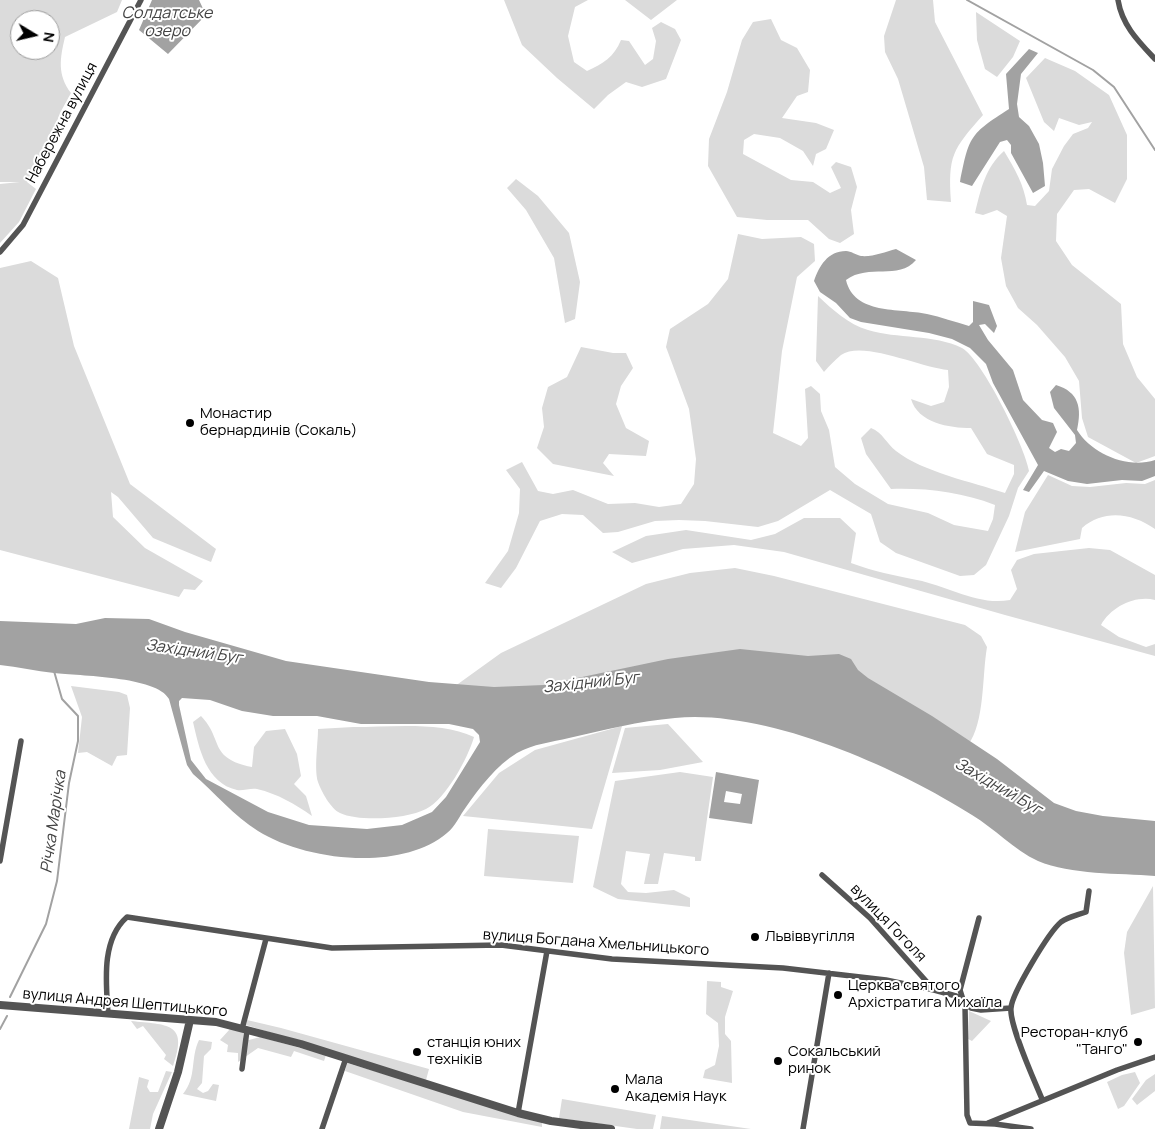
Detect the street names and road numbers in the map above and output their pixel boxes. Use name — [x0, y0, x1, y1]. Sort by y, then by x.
street label: Набережна вулиця — [22, 59, 102, 187]
street label: вулиця Гоголя — [846, 880, 930, 966]
street label: вулиця Богдана Хмельницького — [482, 926, 710, 960]
street label: вулиця Андрея Шептицького — [22, 985, 228, 1021]

